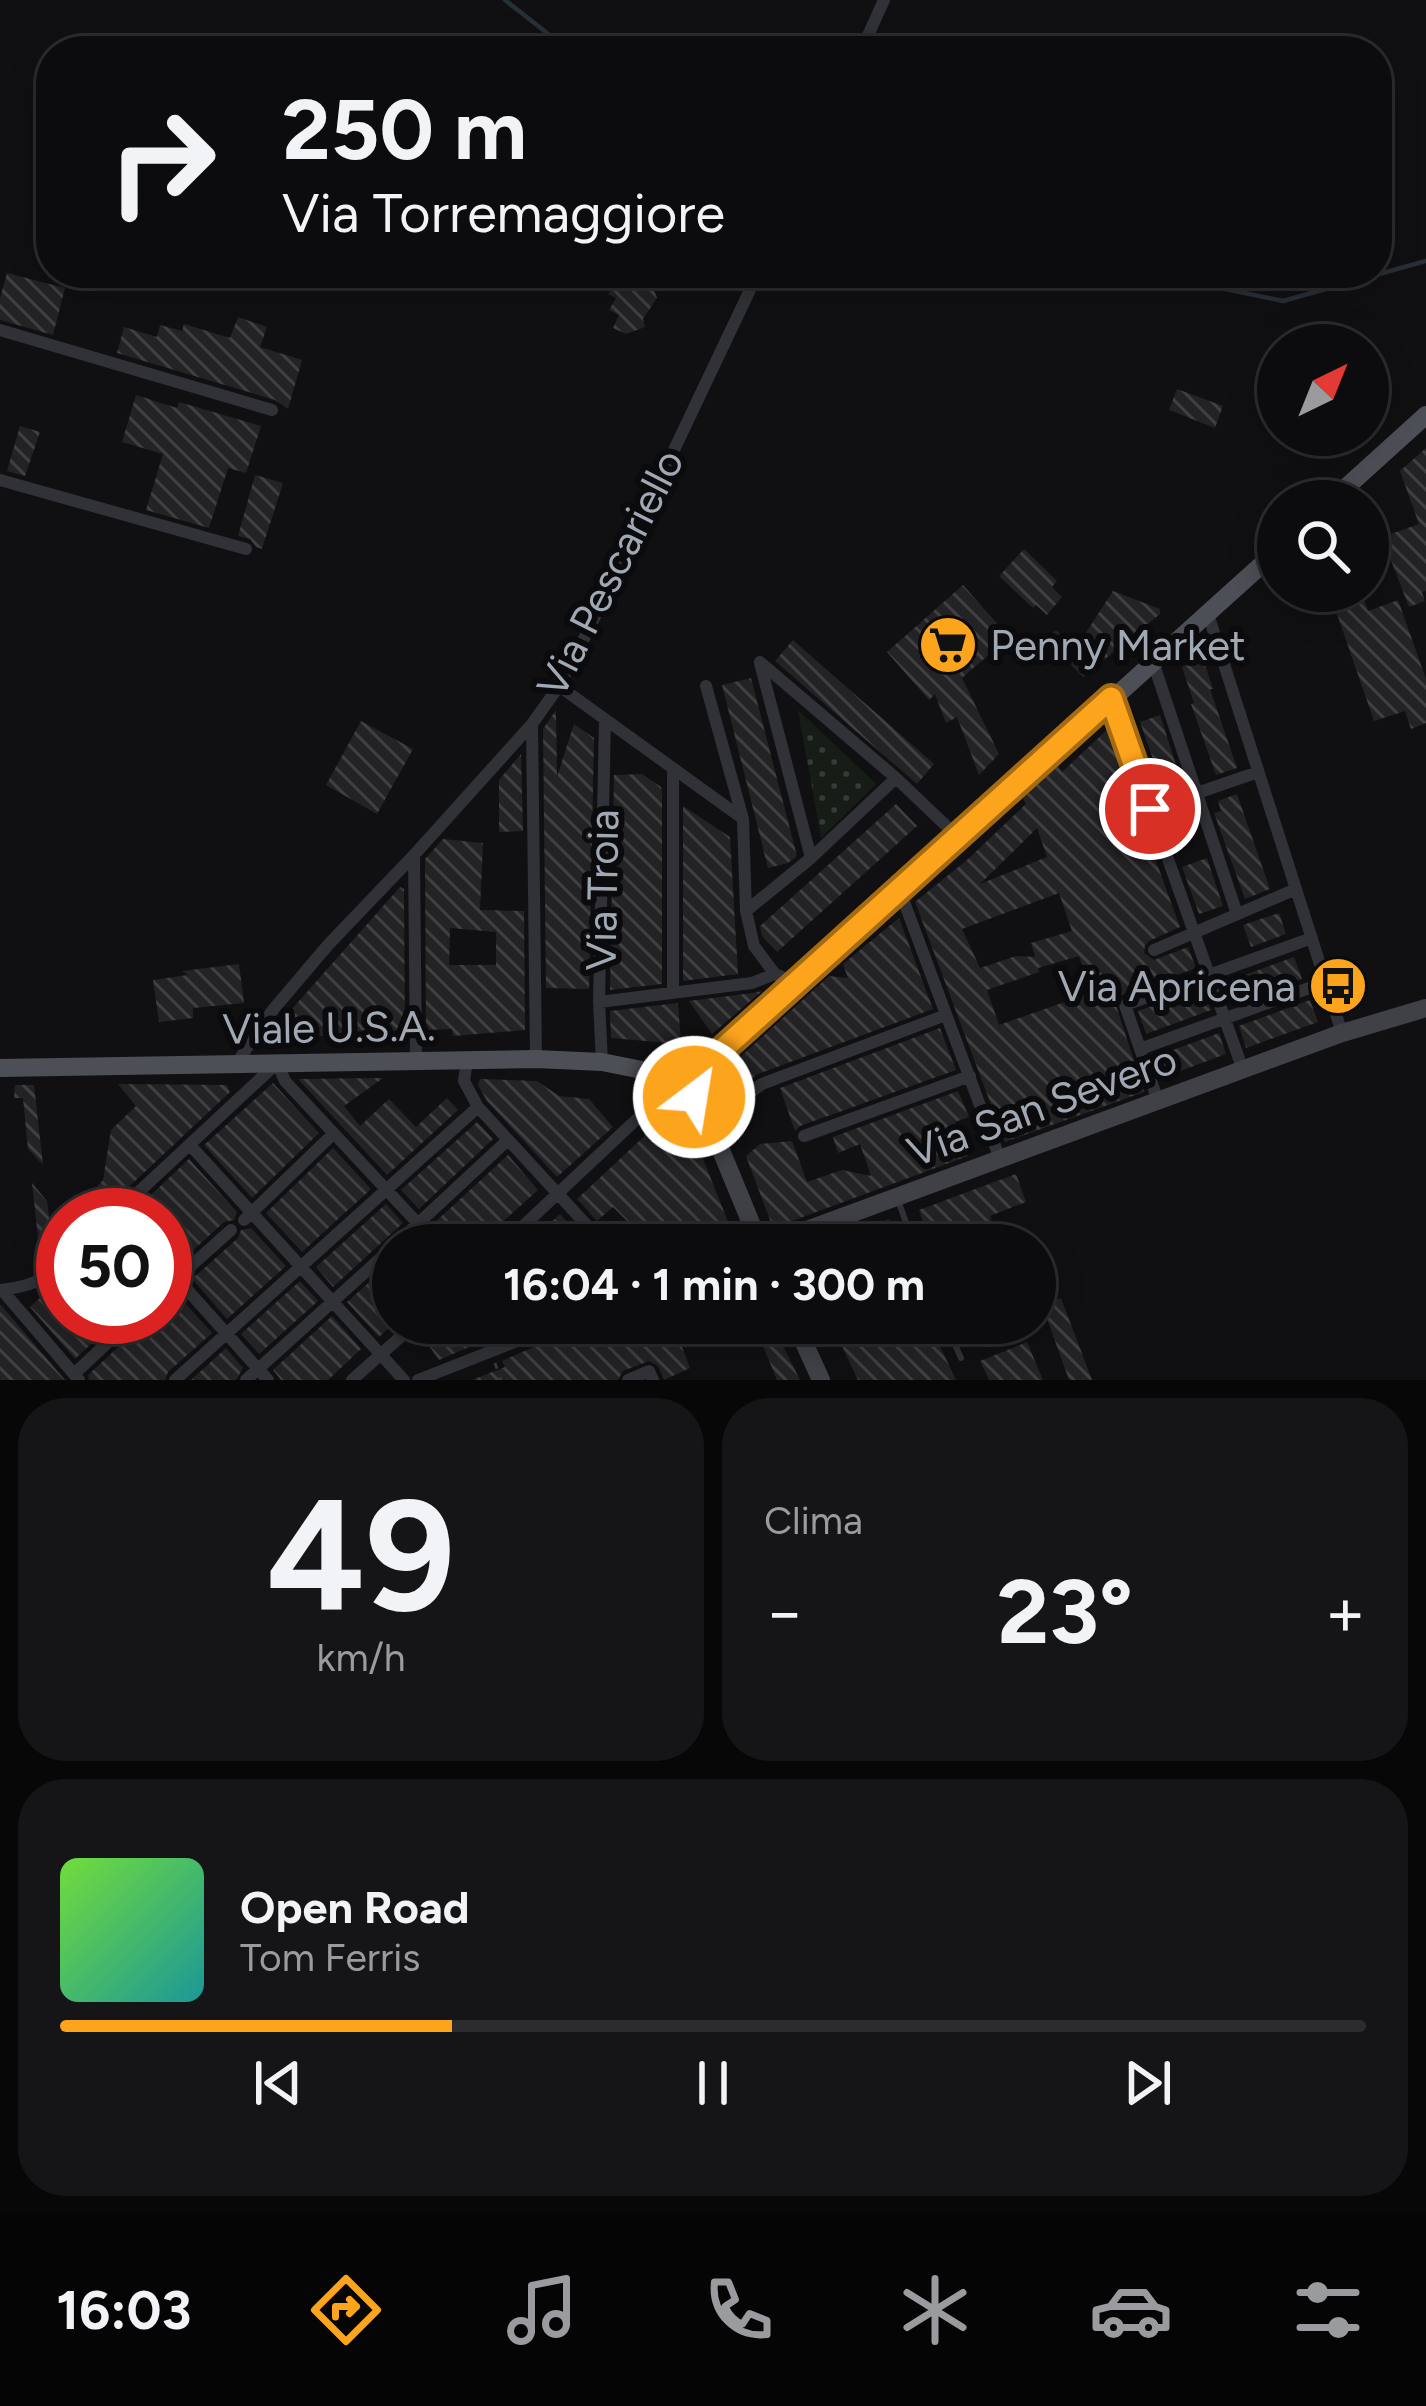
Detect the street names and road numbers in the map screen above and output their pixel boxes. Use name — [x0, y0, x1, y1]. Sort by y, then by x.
street label: Via Pescariello — [526, 441, 695, 705]
street label: Via Troia — [576, 809, 629, 971]
street label: Viale U.S.A. — [222, 1000, 436, 1055]
street label: Via San Severo — [901, 1033, 1184, 1178]

